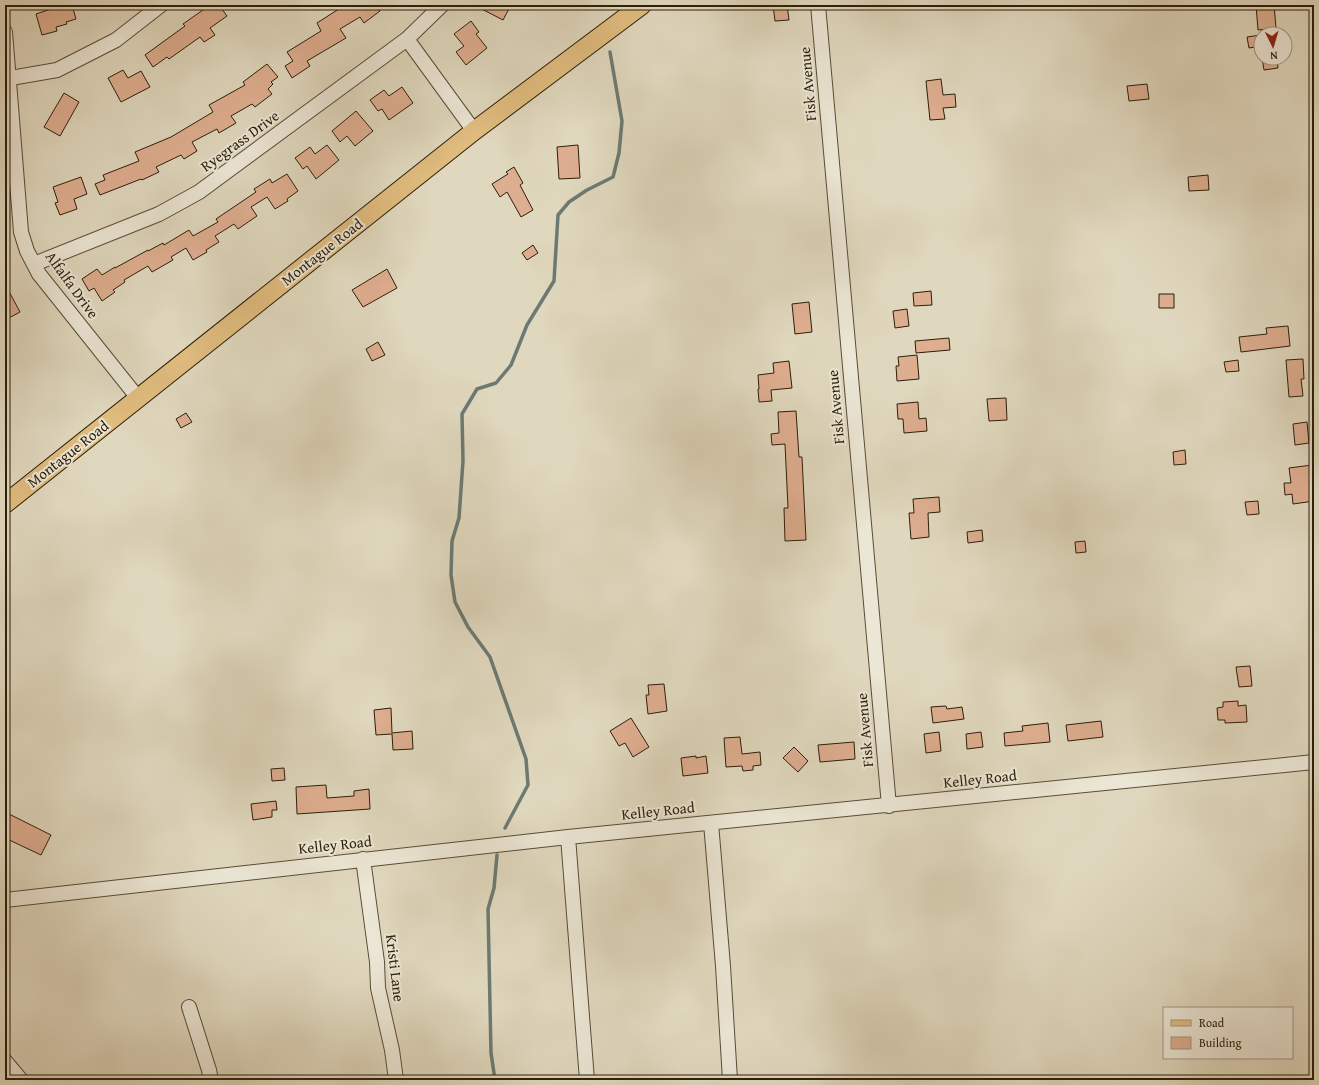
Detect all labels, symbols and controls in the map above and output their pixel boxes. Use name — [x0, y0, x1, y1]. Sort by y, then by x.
north arrow — [1253, 26, 1293, 66]
street label: Fisk Avenue — [794, 46, 821, 122]
text: N — [1269, 48, 1278, 64]
street label: Ryegrass Drive — [196, 105, 283, 176]
street label: Montague Road — [277, 213, 367, 290]
street label: Alfalfa Drive — [41, 247, 104, 323]
street label: Fisk Avenue — [822, 369, 849, 445]
street label: Montague Road — [23, 415, 113, 492]
street label: Fisk Avenue — [851, 692, 878, 768]
street label: Kelley Road — [942, 764, 1018, 793]
street label: Kelley Road — [620, 796, 696, 825]
street label: Kelley Road — [297, 830, 373, 859]
street label: Kristi Lane — [381, 933, 410, 1003]
legend — [1163, 1007, 1293, 1059]
text: Road — [1199, 1014, 1225, 1031]
text: Building — [1199, 1034, 1242, 1051]

